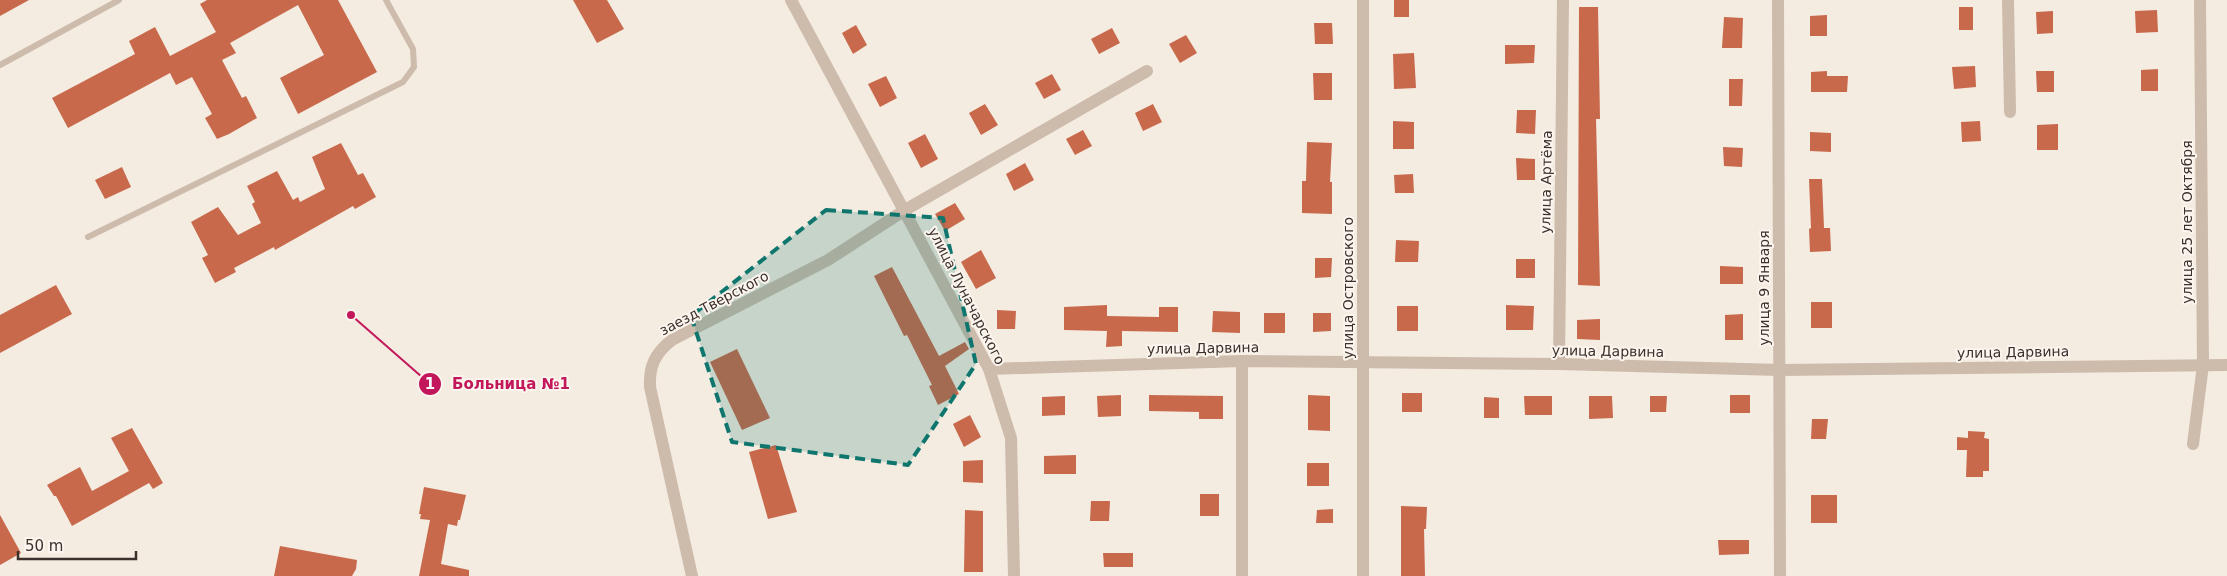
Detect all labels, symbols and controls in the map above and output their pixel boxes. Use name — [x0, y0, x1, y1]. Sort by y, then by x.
street label: улица Артёма — [1537, 130, 1555, 234]
street label: улица 25 лет Октября — [2179, 140, 2195, 304]
street label: улица Островского — [1340, 217, 1356, 359]
street label: улица Луначарского — [925, 225, 1009, 367]
street label: улица 9 Января — [1756, 230, 1772, 346]
street label: заезд Тверского — [657, 267, 771, 339]
street label: улица Дарвина — [1147, 339, 1259, 357]
street label: улица Дарвина — [1552, 342, 1664, 360]
street label: улица Дарвина — [1957, 343, 2069, 361]
callout: Больница №1 — [417, 369, 580, 399]
text: 1 — [425, 375, 435, 393]
text: Больница №1 — [452, 375, 570, 393]
scale bar — [18, 528, 135, 560]
text: 50 m — [25, 537, 63, 555]

